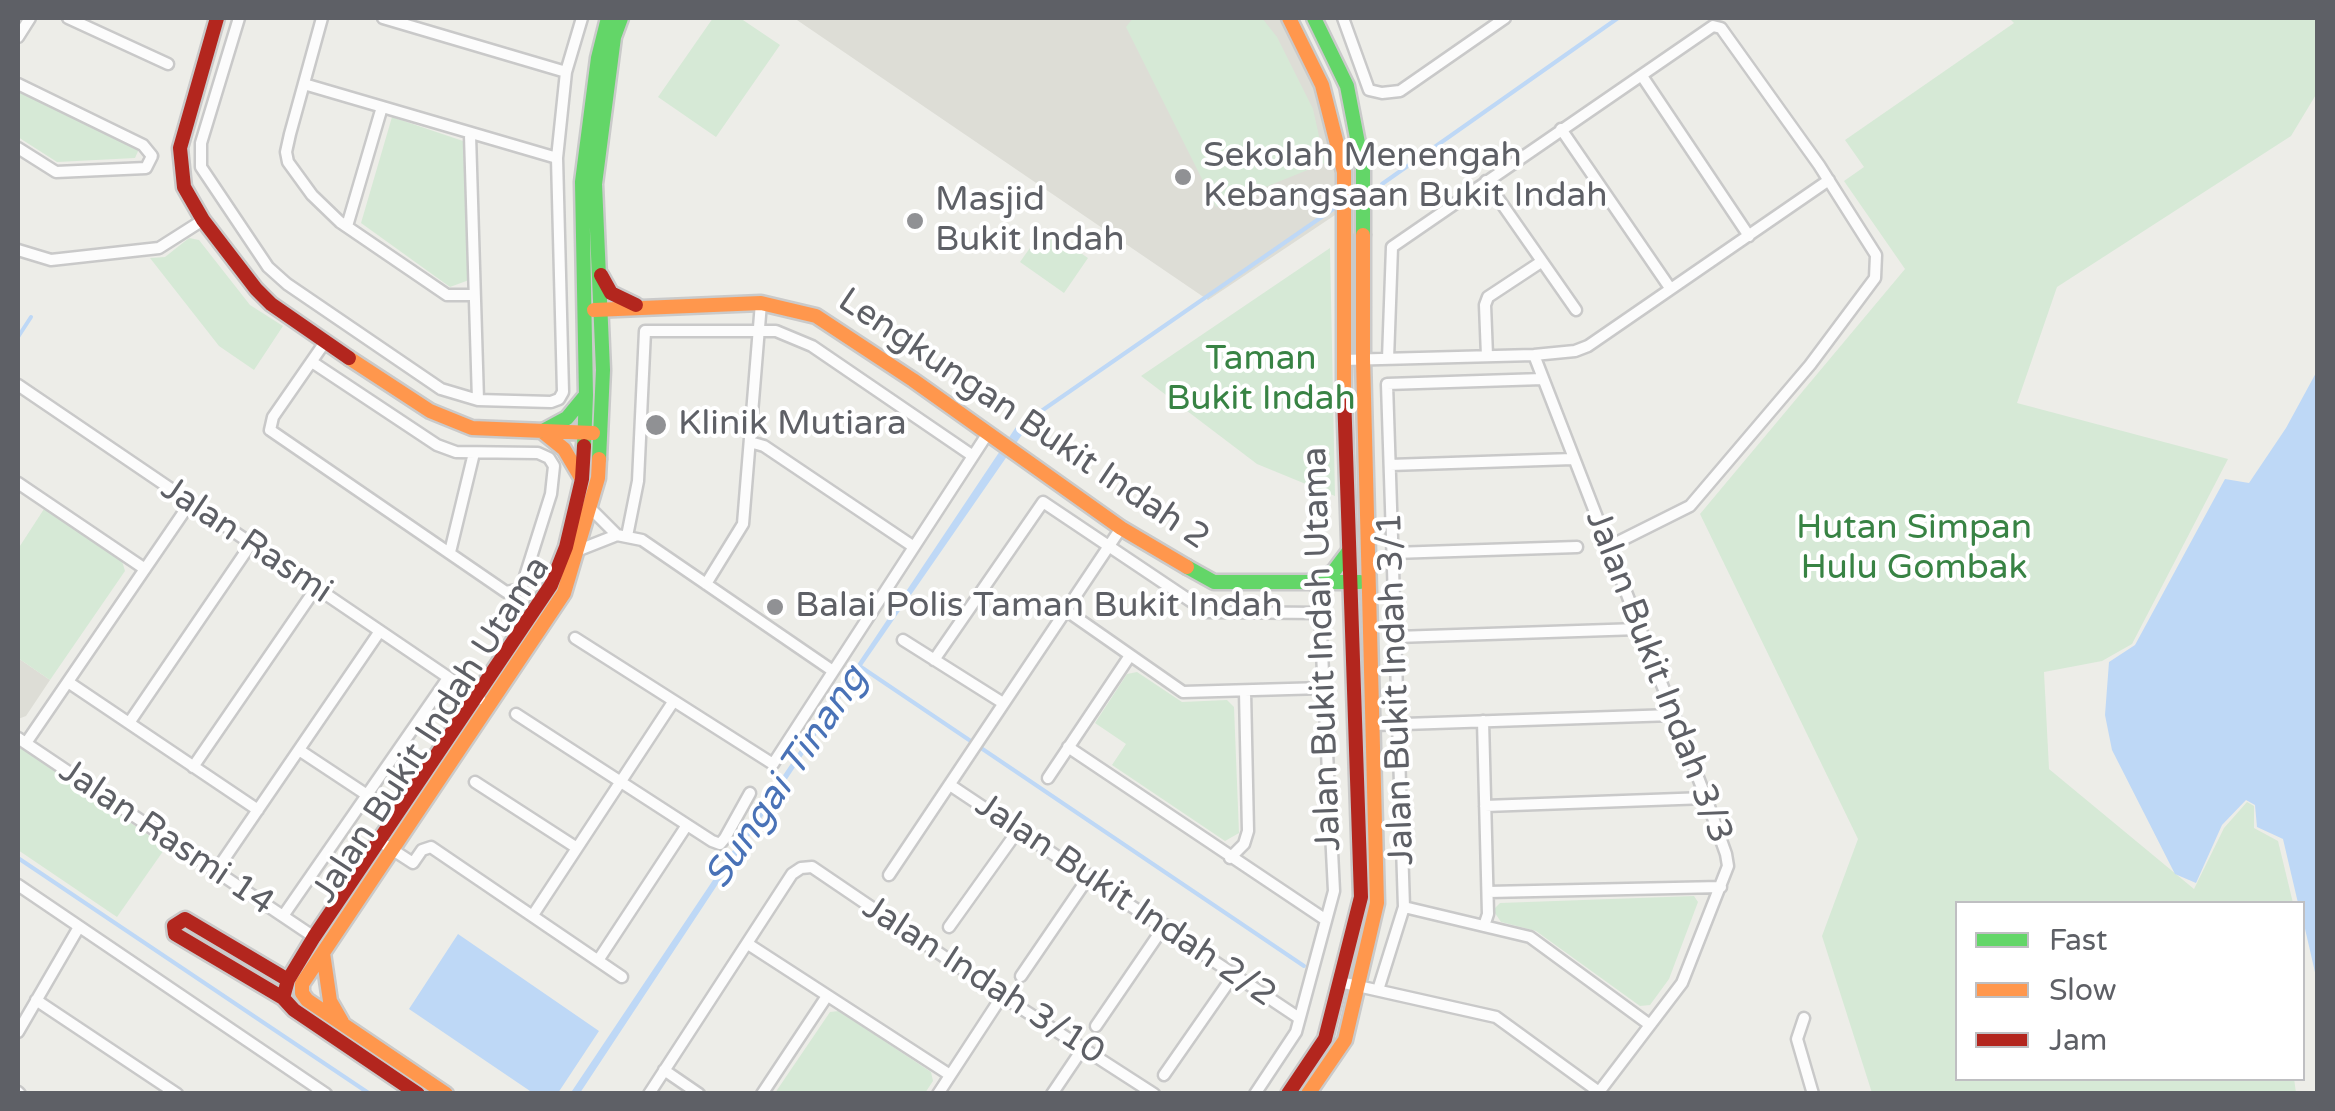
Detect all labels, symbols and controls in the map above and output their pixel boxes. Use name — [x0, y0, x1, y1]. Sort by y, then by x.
place label: Sekolah Menengah Kebangsaan Bukit Indah — [1203, 136, 1608, 218]
marker: Sekolah Menengah Kebangsaan Bukit Indah — [1172, 166, 1194, 188]
place label: Masjid Bukit Indah — [935, 180, 1125, 262]
marker: Masjid Bukit Indah — [904, 210, 926, 232]
street label: Lengkungan Bukit Indah 2 — [830, 280, 1216, 560]
park label: Taman Bukit Indah — [1166, 339, 1356, 421]
place label: Klinik Mutiara — [678, 404, 907, 446]
marker: Klinik Mutiara — [643, 412, 669, 438]
street label: Jalan Bukit Indah Utama — [1295, 446, 1351, 852]
street label: Jalan Rasmi — [153, 469, 339, 613]
street label: Jalan Bukit Indah 3/3 — [1575, 505, 1741, 849]
park label: Hutan Simpan Hulu Gombak — [1796, 508, 2032, 590]
street label: Jalan Bukit Indah 3/1 — [1370, 512, 1424, 866]
street label: Jalan Bukit Indah Utama — [304, 549, 560, 911]
place label: Balai Polis Taman Bukit Indah — [795, 586, 1283, 628]
marker: Balai Polis Taman Bukit Indah — [764, 596, 786, 618]
water label: Sungai Tinang — [696, 658, 878, 898]
street label: Jalan Rasmi 14 — [51, 751, 281, 925]
street label: Jalan Bukit Indah 2/2 — [967, 785, 1283, 1017]
street label: Jalan Indah 3/10 — [854, 887, 1112, 1075]
legend — [1955, 901, 2305, 1081]
text: Fast — [2049, 922, 2108, 959]
text: Slow — [2049, 972, 2117, 1009]
text: Jam — [2049, 1022, 2107, 1059]

